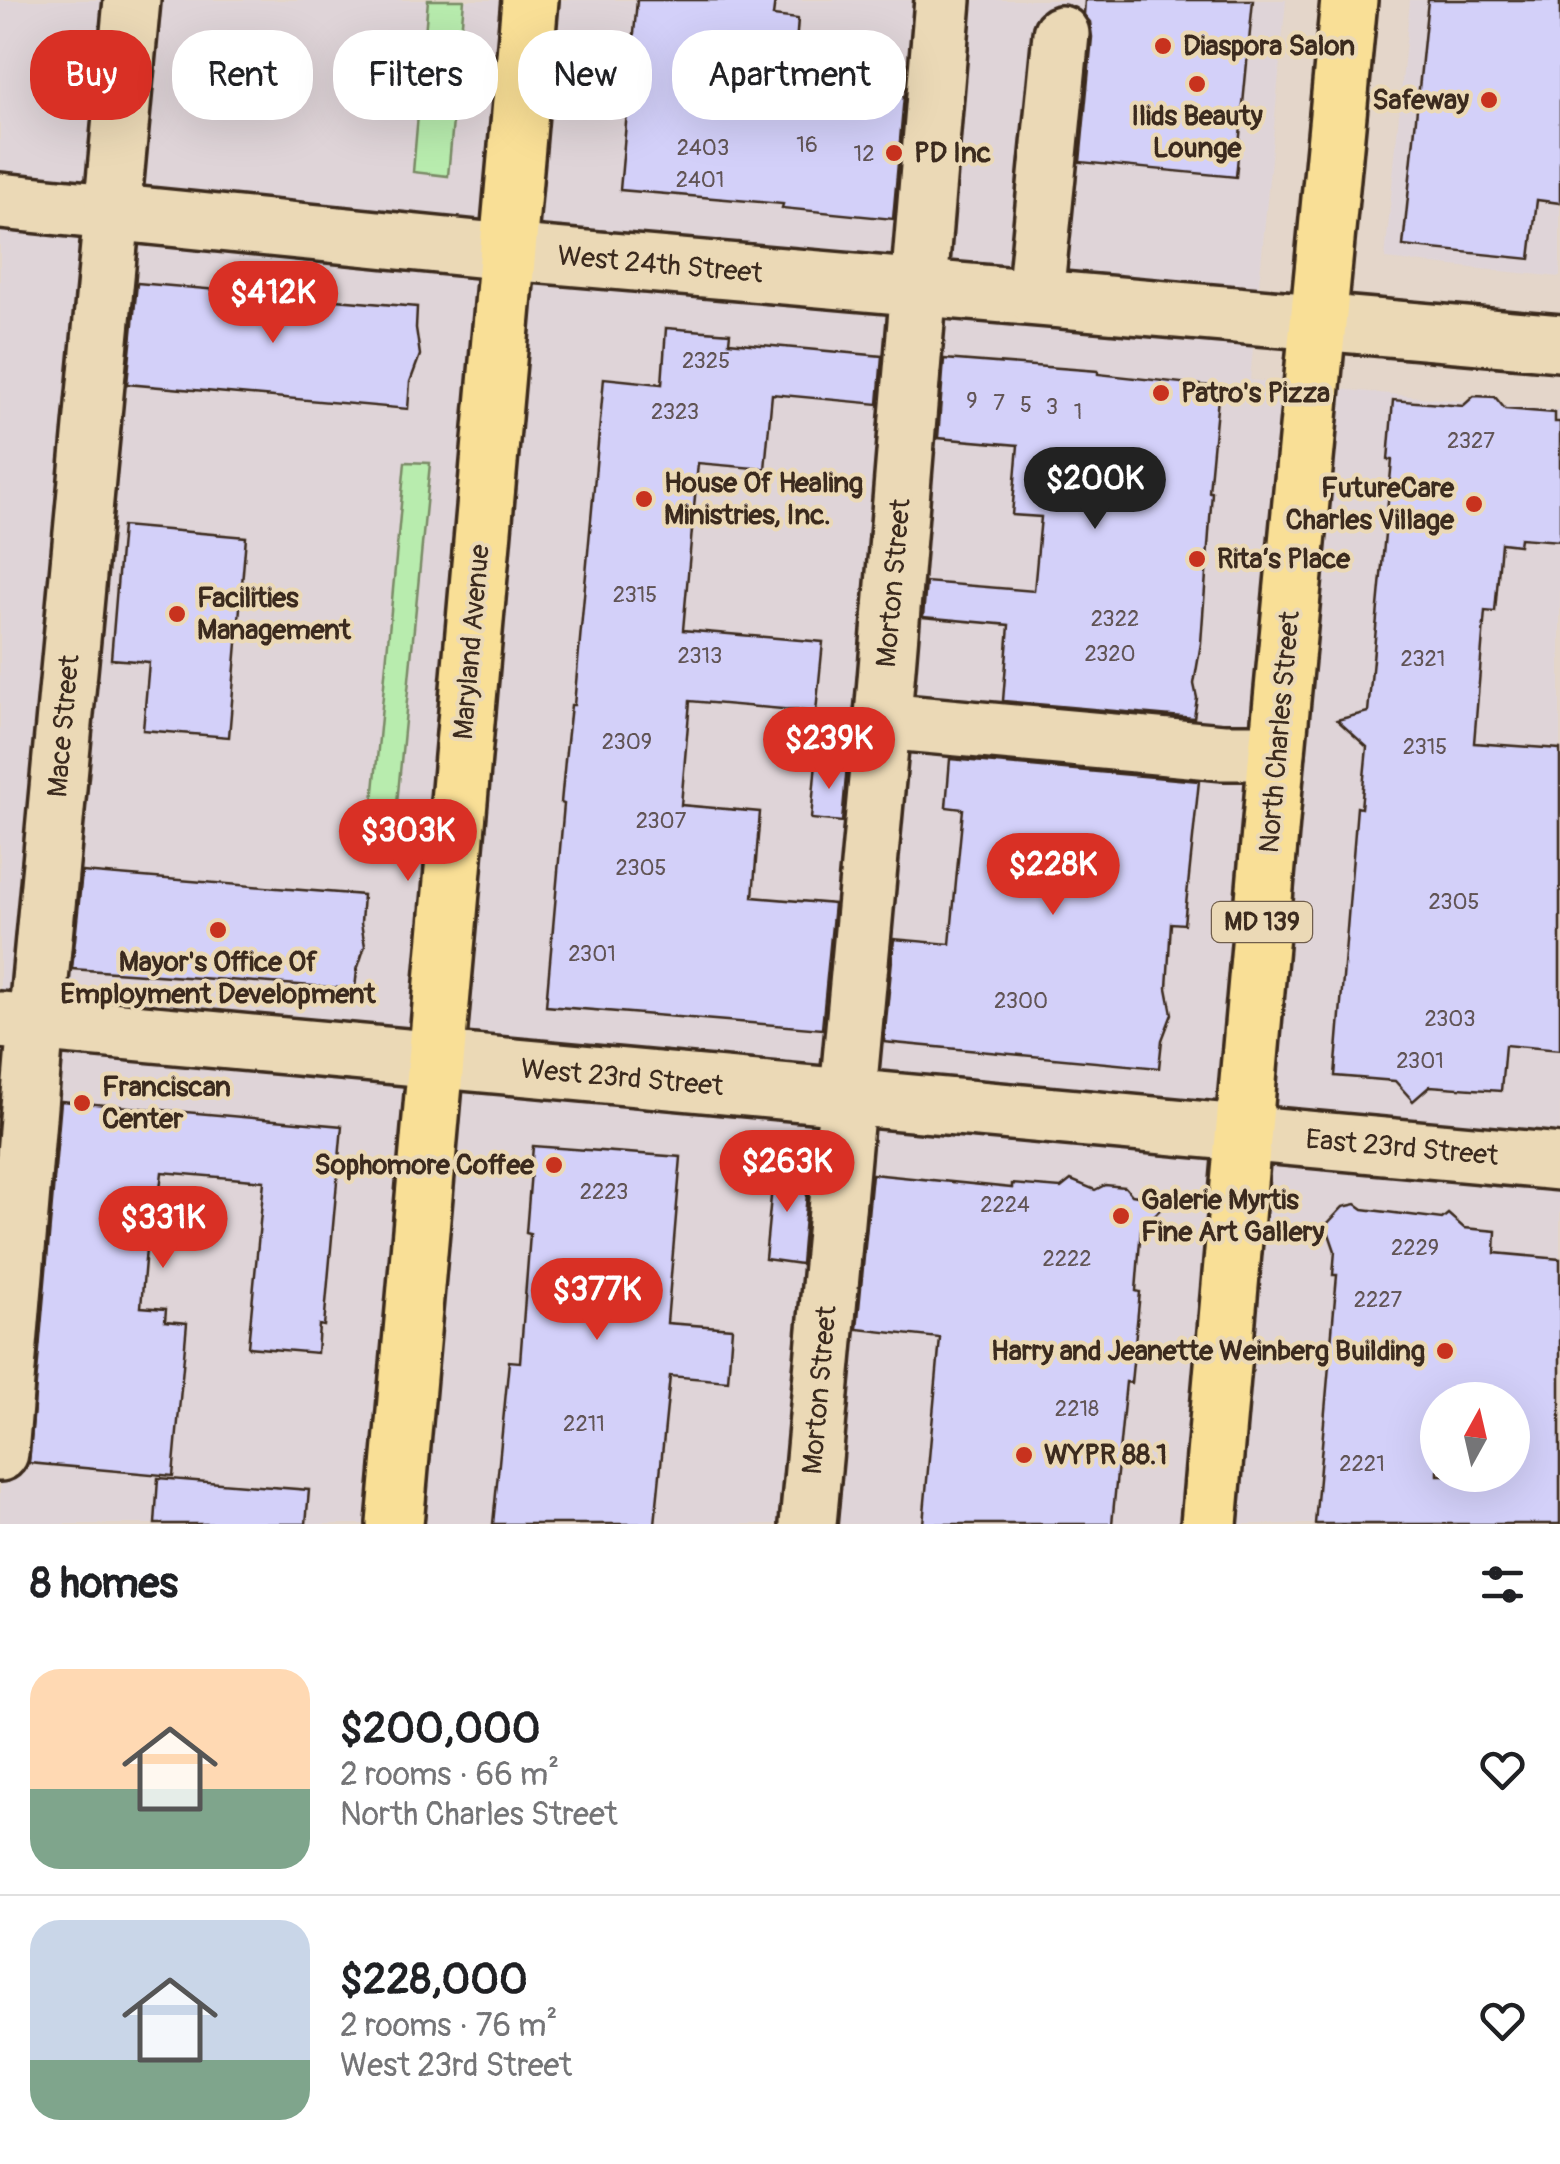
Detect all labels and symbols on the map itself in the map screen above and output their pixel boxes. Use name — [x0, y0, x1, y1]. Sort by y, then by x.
place label: Diaspora Salon — [1183, 29, 1355, 64]
marker: Diaspora Salon — [1152, 35, 1174, 57]
marker: Ilids Beauty Lounge — [1186, 73, 1208, 95]
place label: Safeway — [1372, 83, 1469, 118]
marker: Safeway — [1478, 89, 1500, 111]
place label: Ilids Beauty Lounge — [1131, 99, 1263, 166]
house number: 16 — [796, 131, 818, 159]
house number: 2403 — [677, 134, 729, 162]
place label: PD Inc — [914, 136, 991, 171]
house number: 12 — [854, 140, 874, 168]
marker: PD Inc — [883, 142, 905, 164]
house number: 2401 — [676, 166, 724, 194]
street label: West 24th Street — [556, 239, 765, 291]
pin: $412K — [203, 261, 343, 346]
house number: 2325 — [682, 347, 730, 375]
place label: Patro's Pizza — [1181, 376, 1330, 411]
marker: Patro's Pizza — [1150, 382, 1172, 404]
house number: 9 — [966, 387, 978, 415]
house number: 7 — [993, 389, 1005, 417]
house number: 5 — [1020, 391, 1032, 419]
house number: 3 — [1046, 393, 1058, 421]
house number: 2323 — [651, 398, 699, 426]
house number: 1 — [1074, 398, 1082, 426]
house number: 2327 — [1447, 427, 1495, 455]
pin: $200K — [1025, 447, 1165, 532]
place label: House Of Healing Ministries, Inc. — [664, 466, 863, 533]
place label: FutureCare Charles Village — [1286, 471, 1455, 538]
marker: House Of Healing Ministries, Inc. — [633, 488, 655, 510]
marker: FutureCare Charles Village — [1463, 493, 1485, 515]
street label: Morton Street — [869, 497, 919, 669]
place label: Rita’s Place — [1217, 542, 1351, 577]
street label: Maryland Avenue — [446, 543, 498, 741]
marker: Rita’s Place — [1186, 548, 1208, 570]
place label: Facilities Management — [197, 581, 351, 648]
house number: 2315 — [613, 581, 657, 609]
marker: Facilities Management — [166, 603, 188, 625]
house number: 2322 — [1091, 605, 1139, 633]
street label: North Charles Street — [1252, 609, 1308, 855]
house number: 2320 — [1084, 640, 1136, 668]
house number: 2313 — [678, 642, 722, 670]
house number: 2321 — [1401, 645, 1445, 673]
street label: Mace Street — [40, 652, 88, 799]
pin: $239K — [759, 707, 899, 792]
house number: 2309 — [602, 728, 652, 756]
house number: 2315 — [1403, 733, 1447, 761]
pin: $303K — [338, 799, 478, 884]
house number: 2307 — [636, 807, 687, 835]
pin: $228K — [983, 833, 1123, 918]
house number: 2305 — [616, 854, 666, 882]
house number: 2305 — [1429, 888, 1479, 916]
road number: MD 139 — [1212, 902, 1312, 942]
marker: Mayor's Office Of Employment Development — [207, 919, 229, 941]
house number: 2301 — [568, 940, 616, 968]
place label: Mayor's Office Of Employment Development — [60, 945, 376, 1012]
house number: 2300 — [994, 987, 1048, 1015]
house number: 2303 — [1424, 1005, 1476, 1033]
house number: 2301 — [1396, 1047, 1444, 1075]
street label: West 23rd Street — [519, 1052, 725, 1104]
place label: Franciscan Center — [102, 1070, 231, 1137]
marker: Franciscan Center — [71, 1092, 93, 1114]
street label: East 23rd Street — [1304, 1122, 1500, 1174]
pin: $263K — [717, 1130, 857, 1215]
place label: Sophomore Coffee — [314, 1148, 535, 1183]
marker: Sophomore Coffee — [543, 1154, 565, 1176]
house number: 2223 — [580, 1178, 628, 1206]
place label: Galerie Myrtis Fine Art Gallery — [1141, 1183, 1325, 1250]
pin: $331K — [93, 1186, 233, 1271]
house number: 2224 — [980, 1191, 1030, 1219]
marker: Galerie Myrtis Fine Art Gallery — [1110, 1205, 1132, 1227]
house number: 2229 — [1391, 1234, 1439, 1262]
house number: 2222 — [1042, 1245, 1092, 1273]
pin: $377K — [527, 1258, 667, 1343]
house number: 2227 — [1354, 1286, 1403, 1314]
street label: Morton Street — [795, 1304, 845, 1476]
place label: Harry and Jeanette Weinberg Building — [991, 1334, 1425, 1369]
marker: Harry and Jeanette Weinberg Building — [1434, 1340, 1456, 1362]
north arrow — [1420, 1382, 1530, 1492]
house number: 2218 — [1055, 1395, 1099, 1423]
house number: 2211 — [563, 1410, 605, 1438]
place label: WYPR 88.1 — [1044, 1438, 1167, 1473]
marker: WYPR 88.1 — [1013, 1444, 1035, 1466]
house number: 2221 — [1339, 1450, 1385, 1478]

